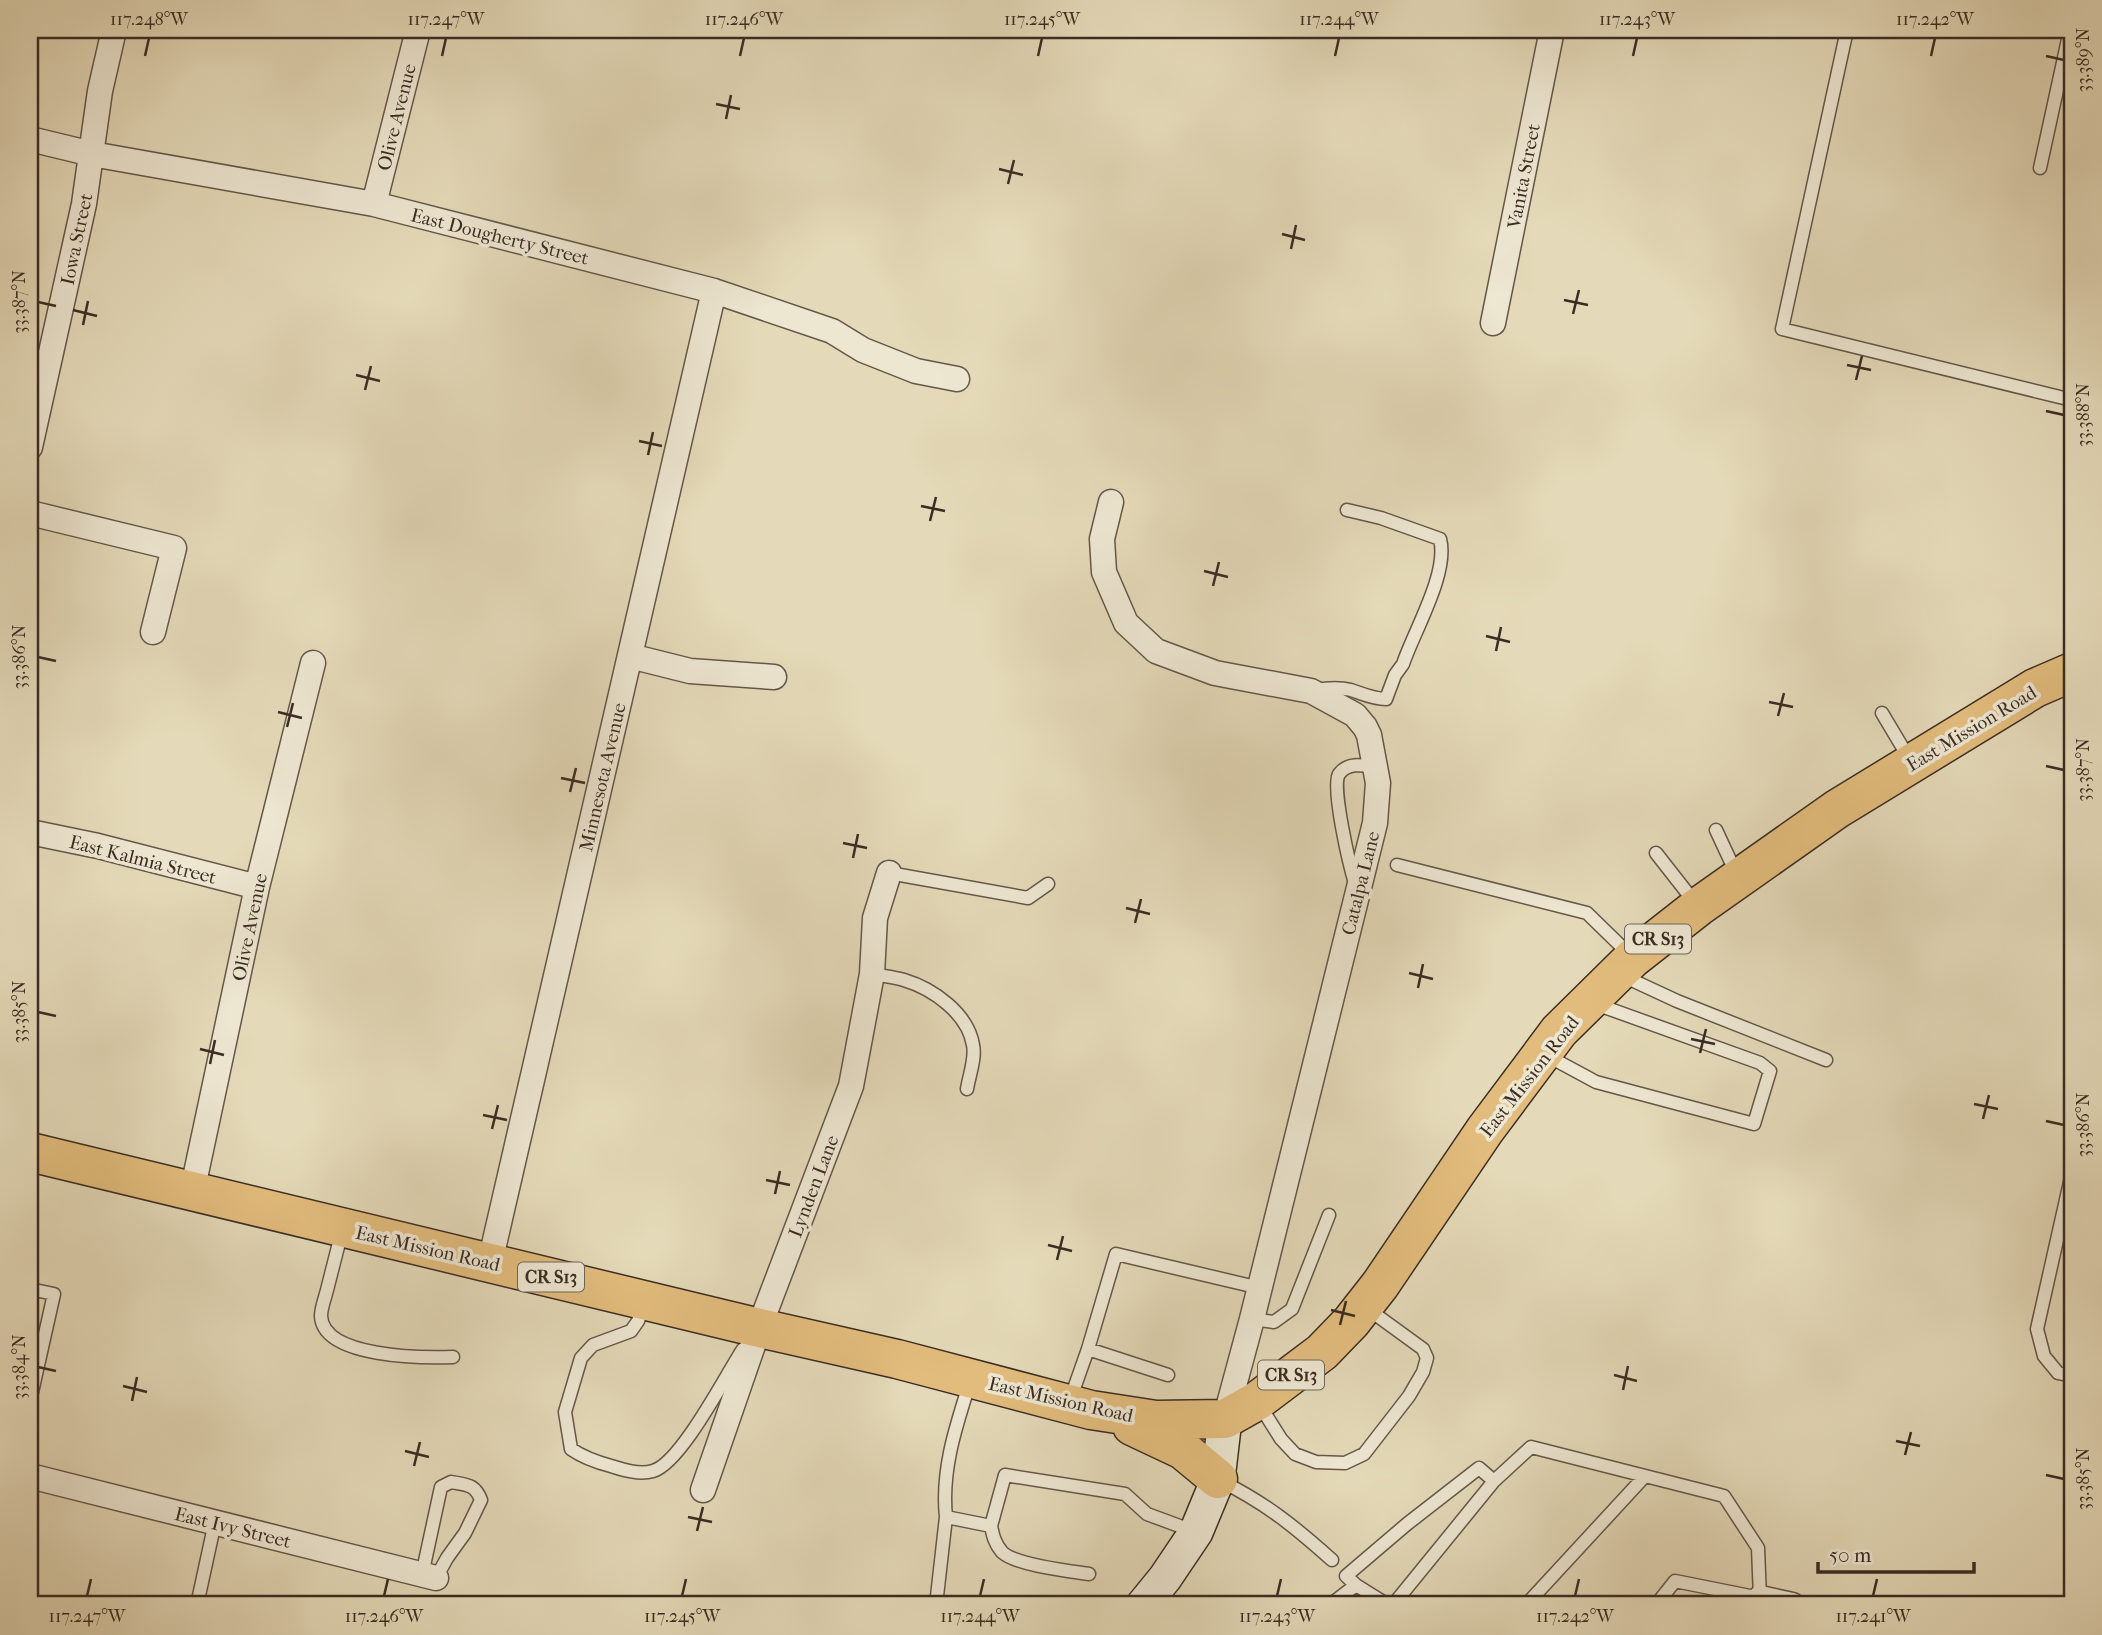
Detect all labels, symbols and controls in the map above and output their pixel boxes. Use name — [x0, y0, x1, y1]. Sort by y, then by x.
text: 117.248°W — [110, 9, 189, 30]
text: 117.247°W — [408, 9, 486, 30]
text: 117.246°W — [705, 9, 785, 30]
text: 117.245°W — [1004, 9, 1081, 30]
text: 117.244°W — [1299, 9, 1380, 30]
text: 117.243°W — [1599, 9, 1676, 30]
text: 117.242°W — [1896, 9, 1975, 30]
text: 33.389°N — [2073, 27, 2094, 92]
street label: Olive Avenue — [373, 61, 421, 173]
street label: Vanita Street — [1503, 122, 1545, 231]
street label: Iowa Street — [57, 191, 97, 287]
street label: East Dougherty Street — [409, 204, 591, 270]
text: 33.387°N — [9, 270, 30, 334]
text: 33.388°N — [2073, 383, 2094, 447]
text: 33.386°N — [9, 624, 30, 689]
street label: East Mission Road — [1903, 681, 2041, 776]
street label: Minnesota Avenue — [575, 701, 631, 854]
text: 33.387°N — [2073, 738, 2094, 802]
street label: Catalpa Lane — [1337, 829, 1384, 937]
street label: East Kalmia Street — [67, 831, 219, 889]
street label: Olive Avenue — [228, 871, 272, 983]
road number: CR S13 — [1625, 924, 1691, 954]
text: 33.385°N — [9, 980, 30, 1043]
street label: East Mission Road — [1476, 1011, 1584, 1142]
text: 33.386°N — [2073, 1092, 2094, 1157]
street label: Lynden Lane — [784, 1132, 843, 1241]
street label: East Mission Road — [353, 1222, 503, 1276]
road number: CR S13 — [518, 1262, 584, 1292]
text: 33.384°N — [9, 1334, 30, 1400]
road number: CR S13 — [1258, 1360, 1324, 1390]
street label: East Mission Road — [986, 1373, 1136, 1427]
text: 33.385°N — [2073, 1447, 2094, 1510]
street label: East Ivy Street — [172, 1503, 293, 1553]
scale bar — [1818, 1530, 1974, 1574]
text: 50 m — [1829, 1543, 1872, 1567]
text: 117.247°W — [49, 1606, 127, 1627]
text: 117.246°W — [345, 1606, 425, 1627]
text: 117.245°W — [644, 1606, 721, 1627]
text: 117.244°W — [940, 1606, 1021, 1627]
text: 117.243°W — [1239, 1606, 1316, 1627]
text: 117.242°W — [1536, 1606, 1615, 1627]
text: 117.241°W — [1835, 1606, 1912, 1627]

